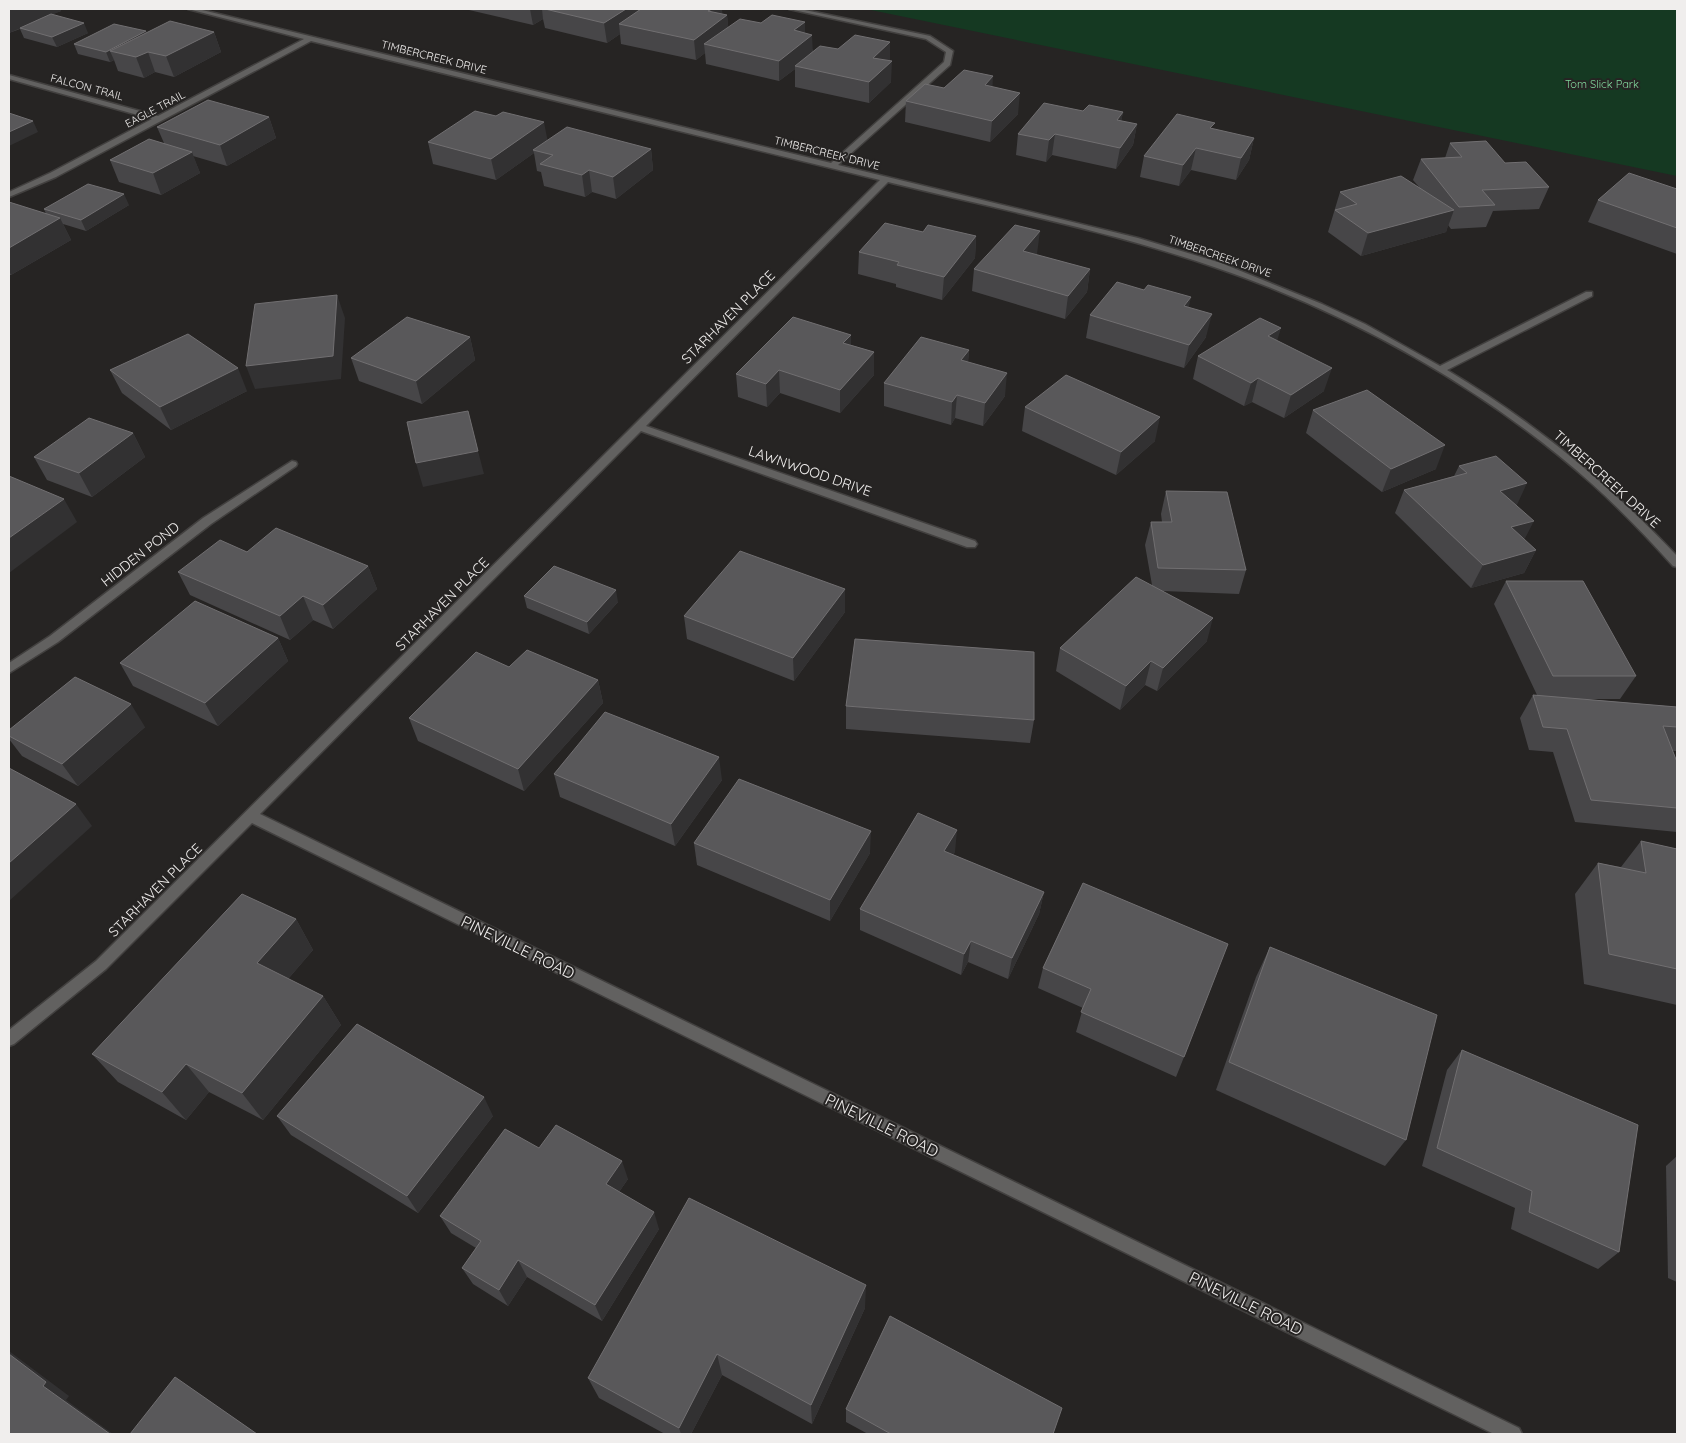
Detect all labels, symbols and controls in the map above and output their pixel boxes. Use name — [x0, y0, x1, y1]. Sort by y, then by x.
street label: TIMBERCREEK DRIVE — [380, 37, 488, 77]
street label: FALCON TRAIL — [49, 71, 125, 104]
park label: Tom Slick Park — [1565, 77, 1639, 91]
street label: EAGLE TRAIL — [123, 87, 187, 131]
street label: TIMBERCREEK DRIVE — [773, 133, 881, 173]
street label: TIMBERCREEK DRIVE — [1167, 232, 1273, 280]
street label: STARHAVEN PLACE — [677, 266, 779, 368]
street label: TIMBERCREEK DRIVE — [1550, 426, 1664, 532]
street label: LAWNWOOD DRIVE — [746, 442, 874, 501]
street label: HIDDEN POND — [97, 518, 183, 590]
street label: STARHAVEN PLACE — [391, 553, 493, 655]
street label: STARHAVEN PLACE — [104, 839, 206, 941]
street label: PINEVILLE ROAD — [458, 911, 578, 983]
street label: PINEVILLE ROAD — [822, 1089, 942, 1161]
street label: PINEVILLE ROAD — [1186, 1267, 1306, 1339]

